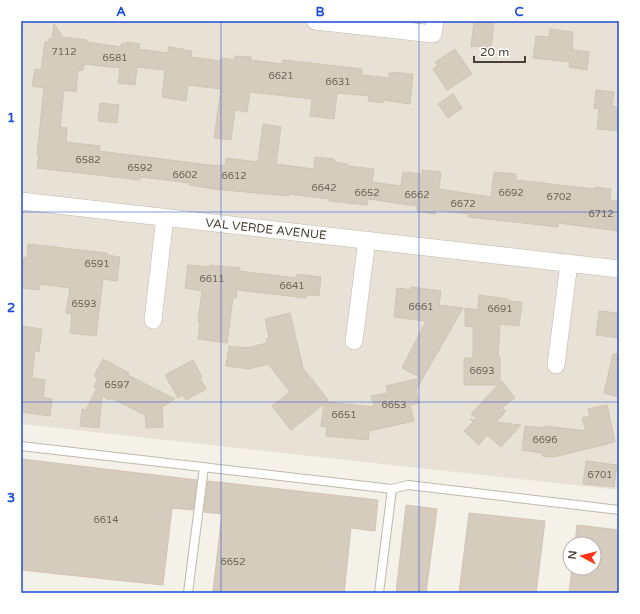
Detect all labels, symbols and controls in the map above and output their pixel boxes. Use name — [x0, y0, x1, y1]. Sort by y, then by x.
text: A — [116, 4, 126, 20]
text: B — [315, 4, 325, 20]
text: C — [514, 4, 524, 20]
scale bar — [474, 38, 525, 64]
text: 20 m — [480, 45, 509, 59]
house number: 7112 — [51, 46, 77, 58]
house number: 6581 — [102, 52, 128, 64]
house number: 6621 — [268, 70, 294, 82]
house number: 6631 — [325, 76, 351, 88]
text: 1 — [7, 110, 15, 126]
house number: 6582 — [75, 154, 101, 166]
house number: 6592 — [127, 162, 153, 174]
house number: 6602 — [172, 169, 198, 181]
house number: 6612 — [221, 170, 247, 182]
house number: 6642 — [311, 182, 337, 194]
house number: 6652 — [354, 187, 380, 199]
house number: 6692 — [498, 187, 524, 199]
house number: 6662 — [404, 189, 430, 201]
house number: 6702 — [546, 191, 572, 203]
house number: 6672 — [450, 198, 476, 210]
house number: 6712 — [588, 208, 614, 220]
street label: VAL VERDE AVENUE — [205, 216, 328, 242]
house number: 6591 — [84, 258, 110, 270]
house number: 6611 — [199, 273, 225, 285]
house number: 6641 — [279, 280, 305, 292]
house number: 6593 — [71, 298, 97, 310]
text: 2 — [7, 300, 15, 316]
house number: 6661 — [408, 301, 434, 313]
house number: 6691 — [487, 303, 513, 315]
house number: 6693 — [469, 365, 495, 377]
house number: 6597 — [104, 379, 130, 391]
house number: 6653 — [381, 399, 407, 411]
house number: 6651 — [331, 409, 357, 421]
house number: 6696 — [532, 434, 558, 446]
house number: 6701 — [587, 469, 613, 481]
text: 3 — [7, 490, 15, 506]
house number: 6614 — [93, 514, 119, 526]
north arrow — [562, 536, 602, 576]
text: N — [566, 550, 580, 560]
house number: 6652 — [220, 556, 246, 568]

